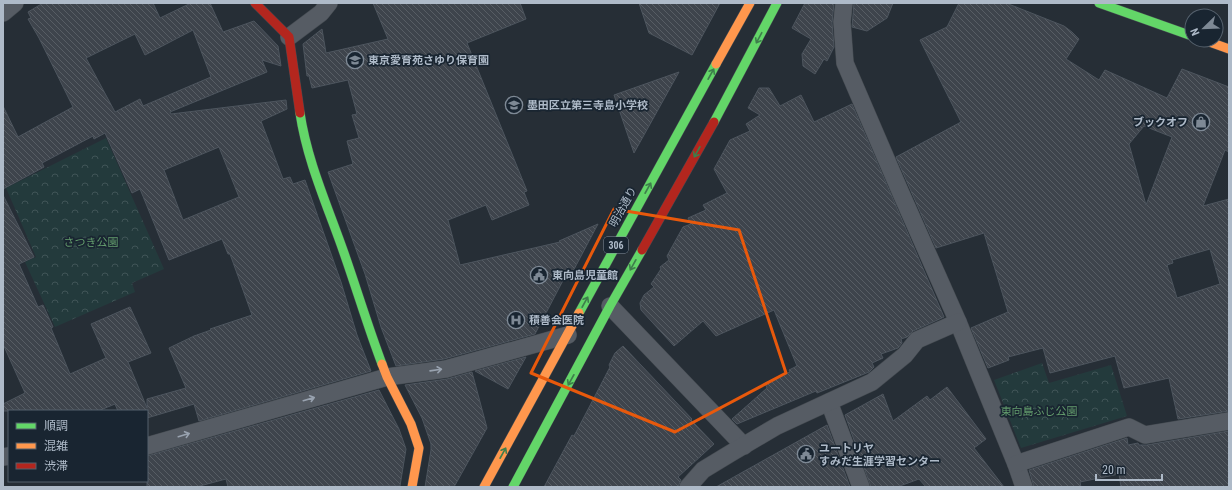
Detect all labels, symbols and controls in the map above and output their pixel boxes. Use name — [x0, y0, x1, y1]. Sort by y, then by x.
north arrow — [1184, 8, 1224, 48]
text: N — [1188, 26, 1203, 37]
one-way arrow — [754, 31, 762, 43]
school or university icon: 東京愛育苑さゆり保育園 — [345, 50, 365, 70]
place label: 東京愛育苑さゆり保育園 — [368, 54, 489, 67]
one-way arrow — [708, 68, 715, 80]
school or university icon: 墨田区立第三寺島小学校 — [504, 95, 524, 115]
place label: 墨田区立第三寺島小学校 — [527, 99, 648, 112]
shop icon: ブックオフ — [1191, 112, 1211, 132]
place label: ブックオフ — [1133, 116, 1188, 129]
one-way arrow — [693, 146, 700, 158]
one-way arrow — [644, 182, 652, 194]
street label: 明治通り — [607, 185, 639, 229]
park label: さつき公園 — [64, 236, 119, 249]
road number: 306 — [604, 237, 628, 253]
one-way arrow — [629, 259, 637, 271]
public building icon: 東向島児童館 — [529, 265, 549, 285]
place label: 東向島児童館 — [552, 269, 618, 282]
one-way arrow — [582, 296, 590, 308]
hospital icon: 積善会医院 — [506, 310, 526, 330]
place label: 積善会医院 — [529, 314, 584, 327]
one-way arrow — [429, 366, 442, 374]
one-way arrow — [567, 374, 575, 386]
one-way arrow — [303, 395, 316, 402]
park label: 東向島ふじ公園 — [1001, 405, 1078, 418]
legend — [8, 410, 148, 482]
text: 順調 — [44, 419, 68, 433]
one-way arrow — [178, 431, 191, 438]
text: 混雑 — [44, 439, 68, 453]
place label: ユートリヤ すみだ生涯学習センター — [819, 442, 940, 468]
public building icon: ユートリヤ すみだ生涯学習センター — [796, 444, 816, 464]
one-way arrow — [499, 447, 507, 459]
scale bar — [1096, 456, 1162, 482]
text: 渋滞 — [44, 459, 68, 473]
text: 20 m — [1102, 463, 1126, 477]

